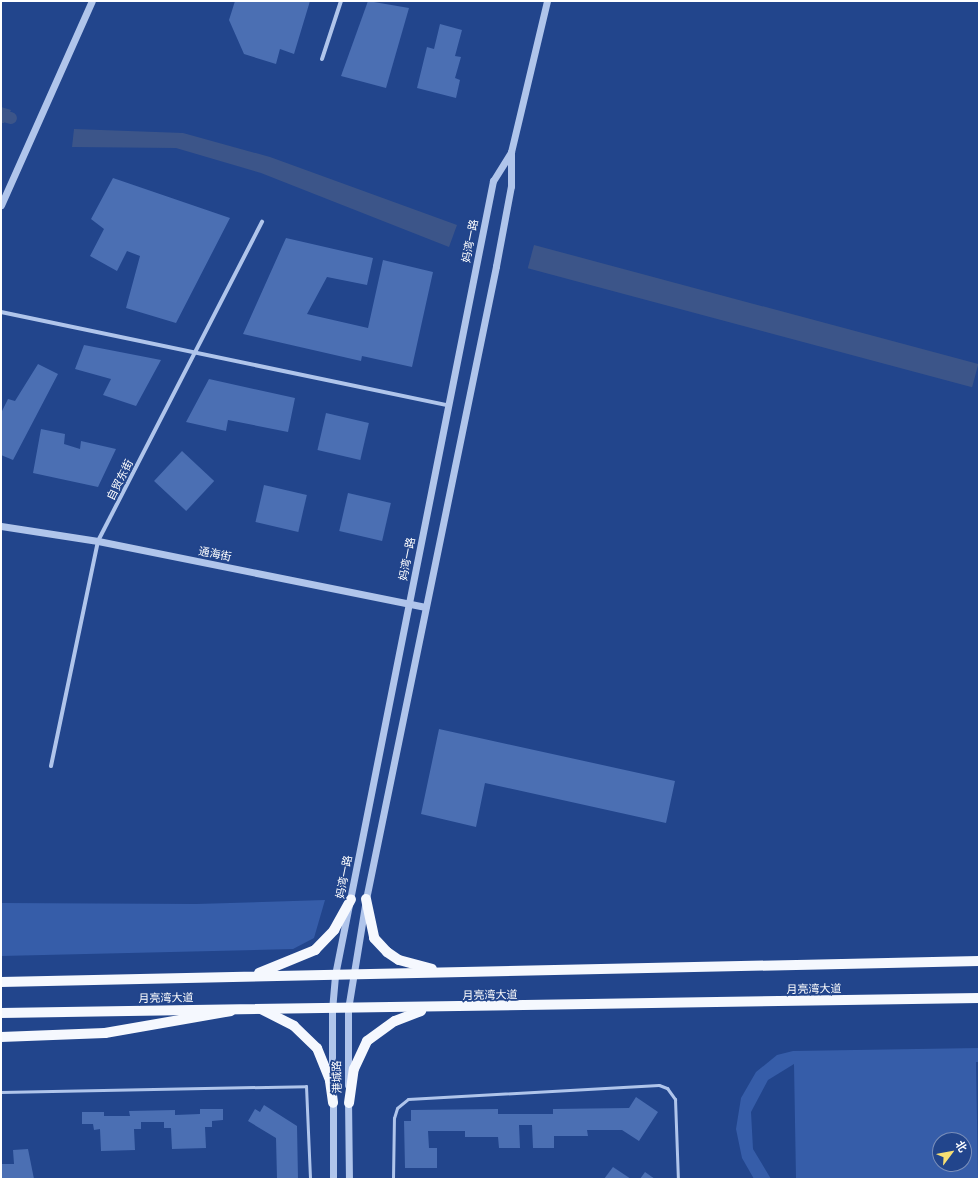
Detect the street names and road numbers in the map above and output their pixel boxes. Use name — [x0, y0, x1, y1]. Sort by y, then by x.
street label: 妈湾一路 — [459, 218, 481, 264]
street label: 自贸东街 — [104, 457, 136, 503]
street label: 妈湾一路 — [396, 536, 418, 582]
street label: 通海街 — [198, 544, 232, 564]
street label: 妈湾一路 — [333, 854, 355, 900]
street label: 月亮湾大道 — [786, 982, 842, 996]
street label: 月亮湾大道 — [462, 988, 518, 1002]
street label: 月亮湾大道 — [138, 991, 194, 1005]
street label: 港城路 — [330, 1060, 344, 1094]

